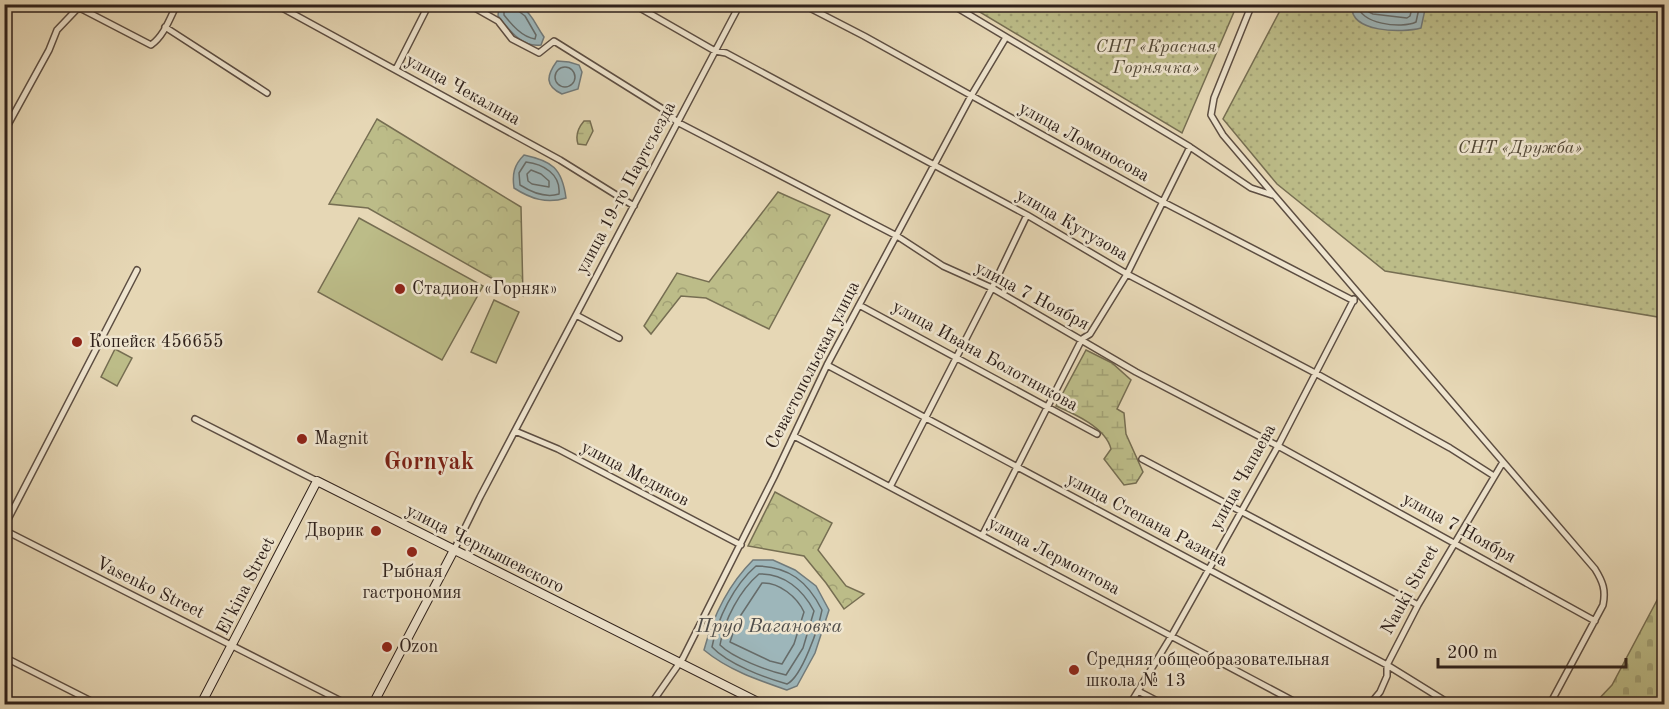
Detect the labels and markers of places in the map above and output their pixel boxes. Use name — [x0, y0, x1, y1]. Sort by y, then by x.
place label: Стадион «Горняк» — [412, 280, 558, 298]
marker: Стадион «Горняк» — [393, 282, 407, 296]
place label: Копейск 456655 — [89, 333, 223, 351]
marker: Копейск 456655 — [70, 335, 84, 349]
place label: Magnit — [314, 430, 369, 448]
marker: Magnit — [295, 432, 309, 446]
place label: Дворик — [305, 522, 364, 540]
marker: Дворик — [369, 524, 383, 538]
marker: Рыбная гастрономия — [405, 545, 419, 559]
place label: Рыбная гастрономия — [363, 563, 461, 602]
place label: Ozon — [399, 638, 438, 656]
marker: Ozon — [380, 640, 394, 654]
place label: Средняя общеобразовательная школа № 13 — [1086, 651, 1330, 690]
marker: Средняя общеобразовательная школа № 13 — [1067, 663, 1081, 677]

